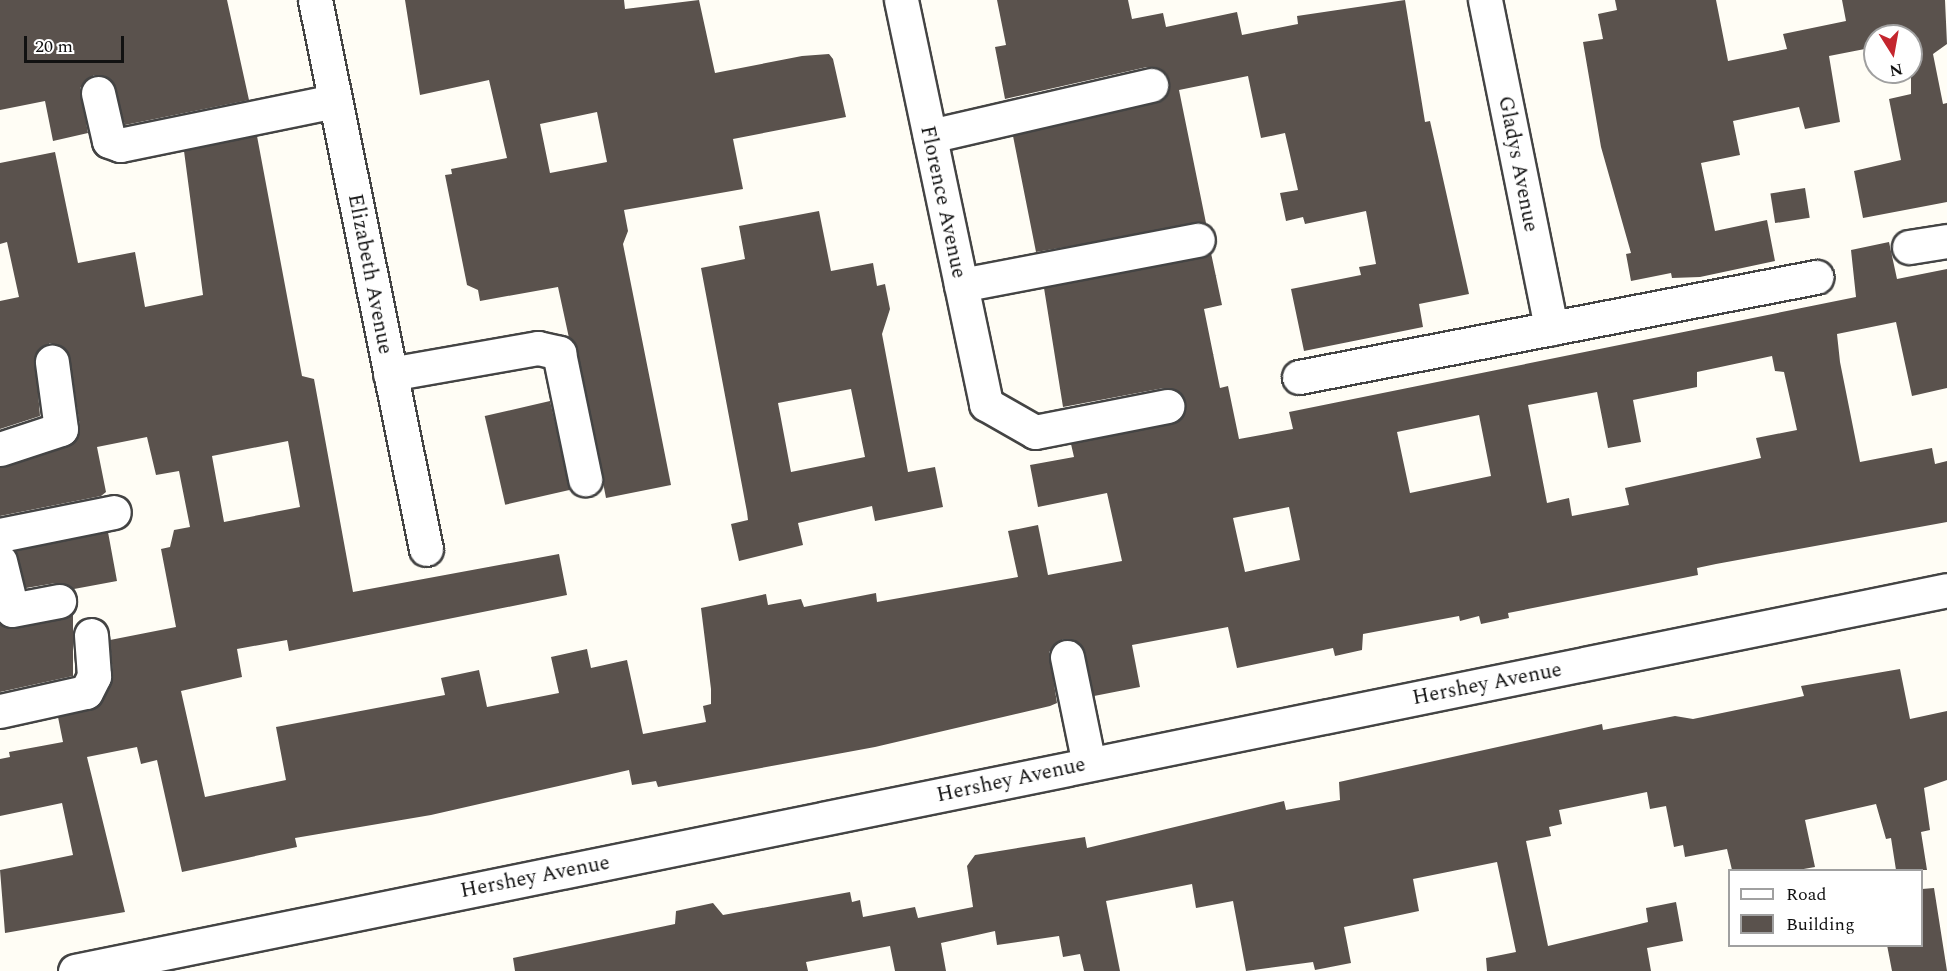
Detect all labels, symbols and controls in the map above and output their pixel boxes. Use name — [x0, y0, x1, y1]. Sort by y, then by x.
scale bar — [27, 24, 128, 62]
north arrow — [1863, 24, 1923, 84]
text: 20 m — [35, 33, 73, 60]
text: N — [1887, 57, 1905, 83]
street label: Gladys Avenue — [1492, 94, 1544, 234]
street label: Florence Avenue — [915, 123, 971, 281]
street label: Elizabeth Avenue — [342, 192, 398, 356]
street label: Hershey Avenue — [1410, 657, 1564, 711]
street label: Hershey Avenue — [934, 752, 1088, 808]
street label: Hershey Avenue — [458, 850, 612, 904]
legend — [1728, 869, 1923, 947]
text: Road — [1786, 881, 1827, 908]
text: Building — [1786, 911, 1855, 938]

